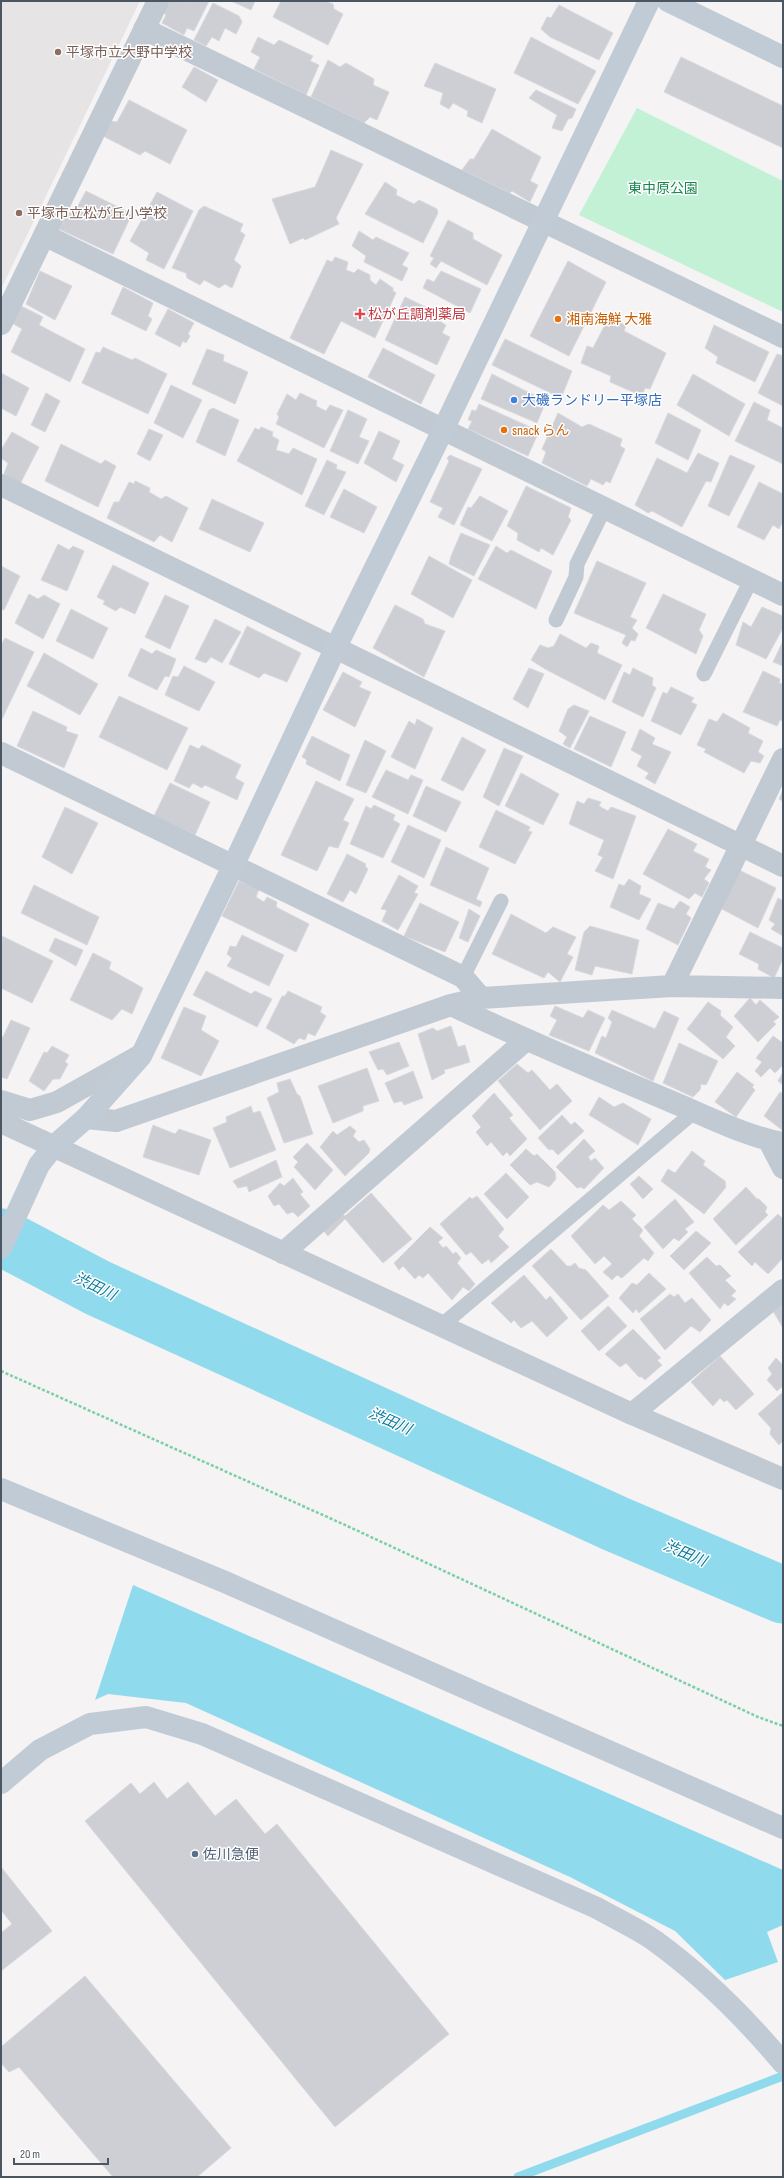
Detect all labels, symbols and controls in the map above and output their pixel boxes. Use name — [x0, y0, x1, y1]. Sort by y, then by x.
place label: 平塚市立大野中学校 — [66, 44, 192, 61]
marker: 平塚市立大野中学校 — [53, 47, 63, 57]
park label: 東中原公園 — [628, 180, 698, 197]
place label: 平塚市立松が丘小学校 — [27, 205, 167, 222]
marker: 平塚市立松が丘小学校 — [14, 208, 24, 218]
place label: 松が丘調剤薬局 — [368, 306, 466, 323]
marker: 松が丘調剤薬局 — [355, 309, 365, 319]
place label: 湘南海鮮 大雅 — [566, 311, 652, 328]
marker: 湘南海鮮 大雅 — [553, 314, 563, 324]
place label: 大磯ランドリー平塚店 — [522, 392, 662, 409]
marker: 大磯ランドリー平塚店 — [509, 395, 519, 405]
place label: snack らん — [512, 422, 570, 439]
marker: snack らん — [499, 425, 509, 435]
water label: 渋田川 — [70, 1268, 121, 1306]
water label: 渋田川 — [365, 1404, 416, 1440]
water label: 渋田川 — [660, 1536, 711, 1572]
place label: 佐川急便 — [203, 1846, 259, 1863]
marker: 佐川急便 — [190, 1849, 200, 1859]
scale bar — [14, 2140, 108, 2166]
text: 20 m — [20, 2147, 40, 2162]

